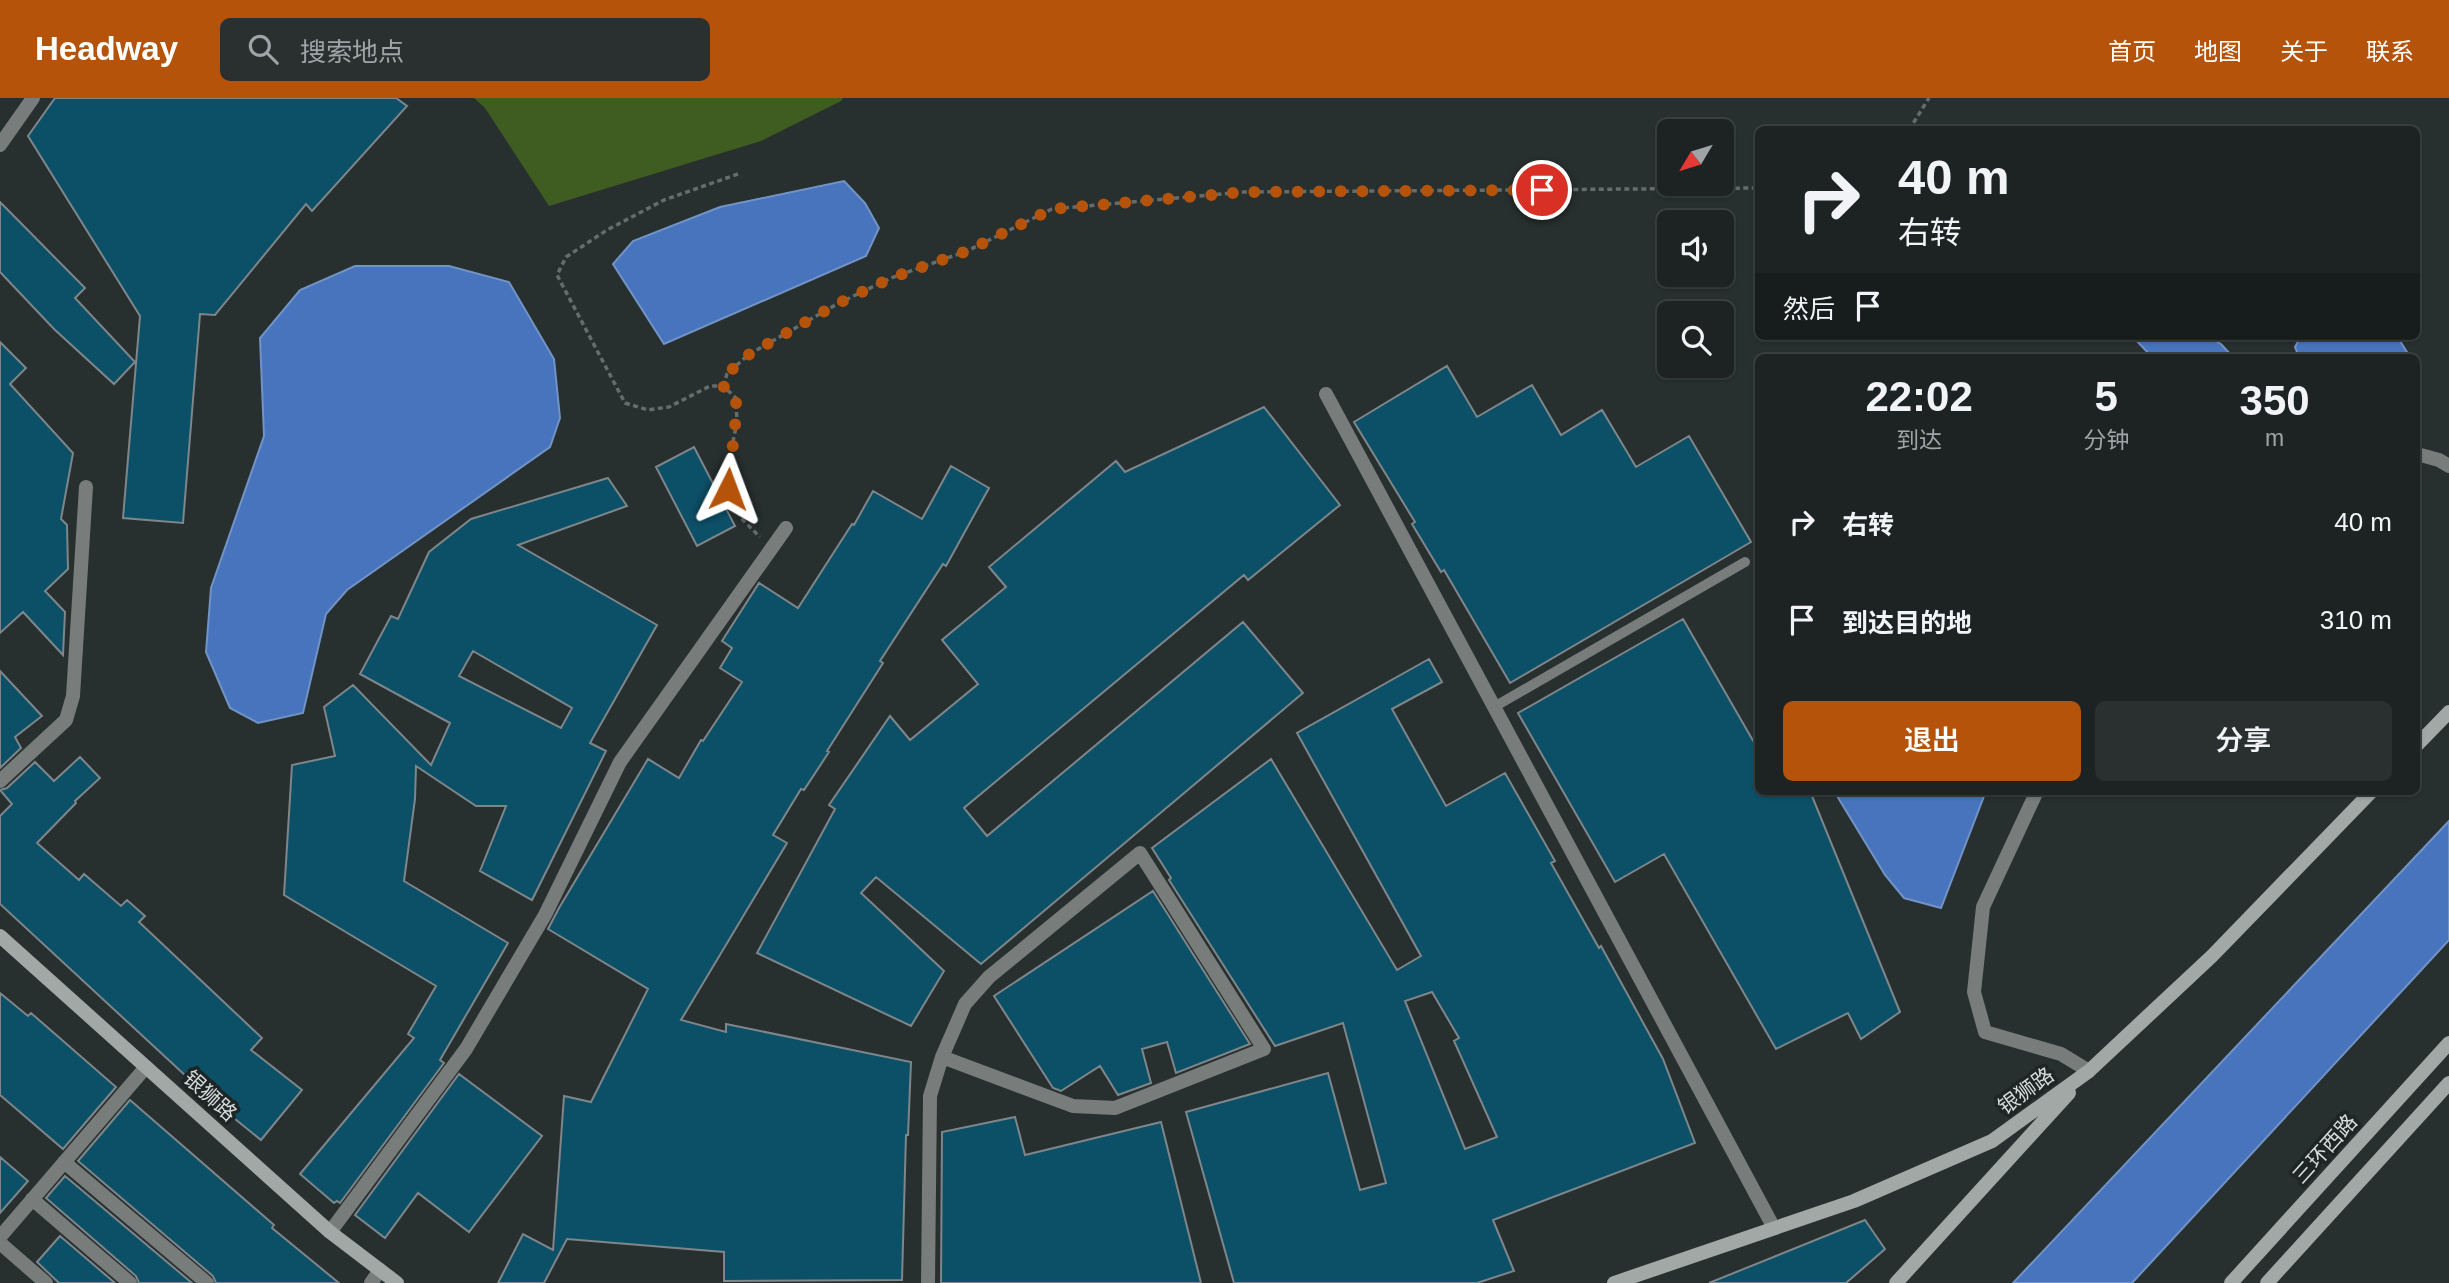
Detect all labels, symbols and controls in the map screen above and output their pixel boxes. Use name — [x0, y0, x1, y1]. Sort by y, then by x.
search box — [220, 18, 710, 81]
text: Headway — [35, 30, 178, 67]
icon: search — [244, 30, 282, 68]
text: 搜索地点 — [300, 37, 404, 67]
text: 首页 — [2108, 38, 2156, 65]
text: 地图 — [2194, 38, 2242, 65]
text: 关于 — [2280, 38, 2328, 65]
text: 联系 — [2366, 38, 2414, 65]
north arrow — [1657, 119, 1734, 196]
map controls — [1657, 119, 1734, 378]
text: 40 m — [1898, 150, 2010, 204]
icon: right — [1783, 154, 1874, 245]
pin — [1512, 160, 1572, 220]
icon: arrive — [1523, 171, 1561, 209]
button: sound — [1657, 210, 1734, 287]
text: 右转 — [1898, 215, 1962, 251]
icon: arrive — [1849, 287, 1887, 325]
text: 然后 — [1783, 294, 1835, 324]
button: search — [1657, 301, 1734, 378]
text: 22:02 — [1865, 373, 1973, 420]
text: 5 — [2094, 373, 2118, 420]
text: 350 — [2240, 377, 2310, 424]
text: m — [2265, 425, 2284, 451]
text: 到达 — [1896, 427, 1942, 453]
text: 分钟 — [2083, 427, 2129, 453]
position arrow — [691, 452, 765, 526]
icon: right — [1783, 503, 1821, 541]
text: 40 m — [2334, 507, 2392, 537]
text: 右转 — [1842, 510, 1894, 540]
icon: arrive — [1783, 601, 1821, 639]
text: 310 m — [2320, 605, 2392, 635]
text: 到达目的地 — [1842, 608, 1972, 638]
button: 退出 — [1783, 701, 2081, 781]
button: 分享 — [2095, 701, 2392, 781]
street label: 银狮路 — [1993, 1063, 2058, 1118]
street label: 银狮路 — [179, 1066, 241, 1125]
street label: 三环西路 — [2288, 1110, 2361, 1188]

